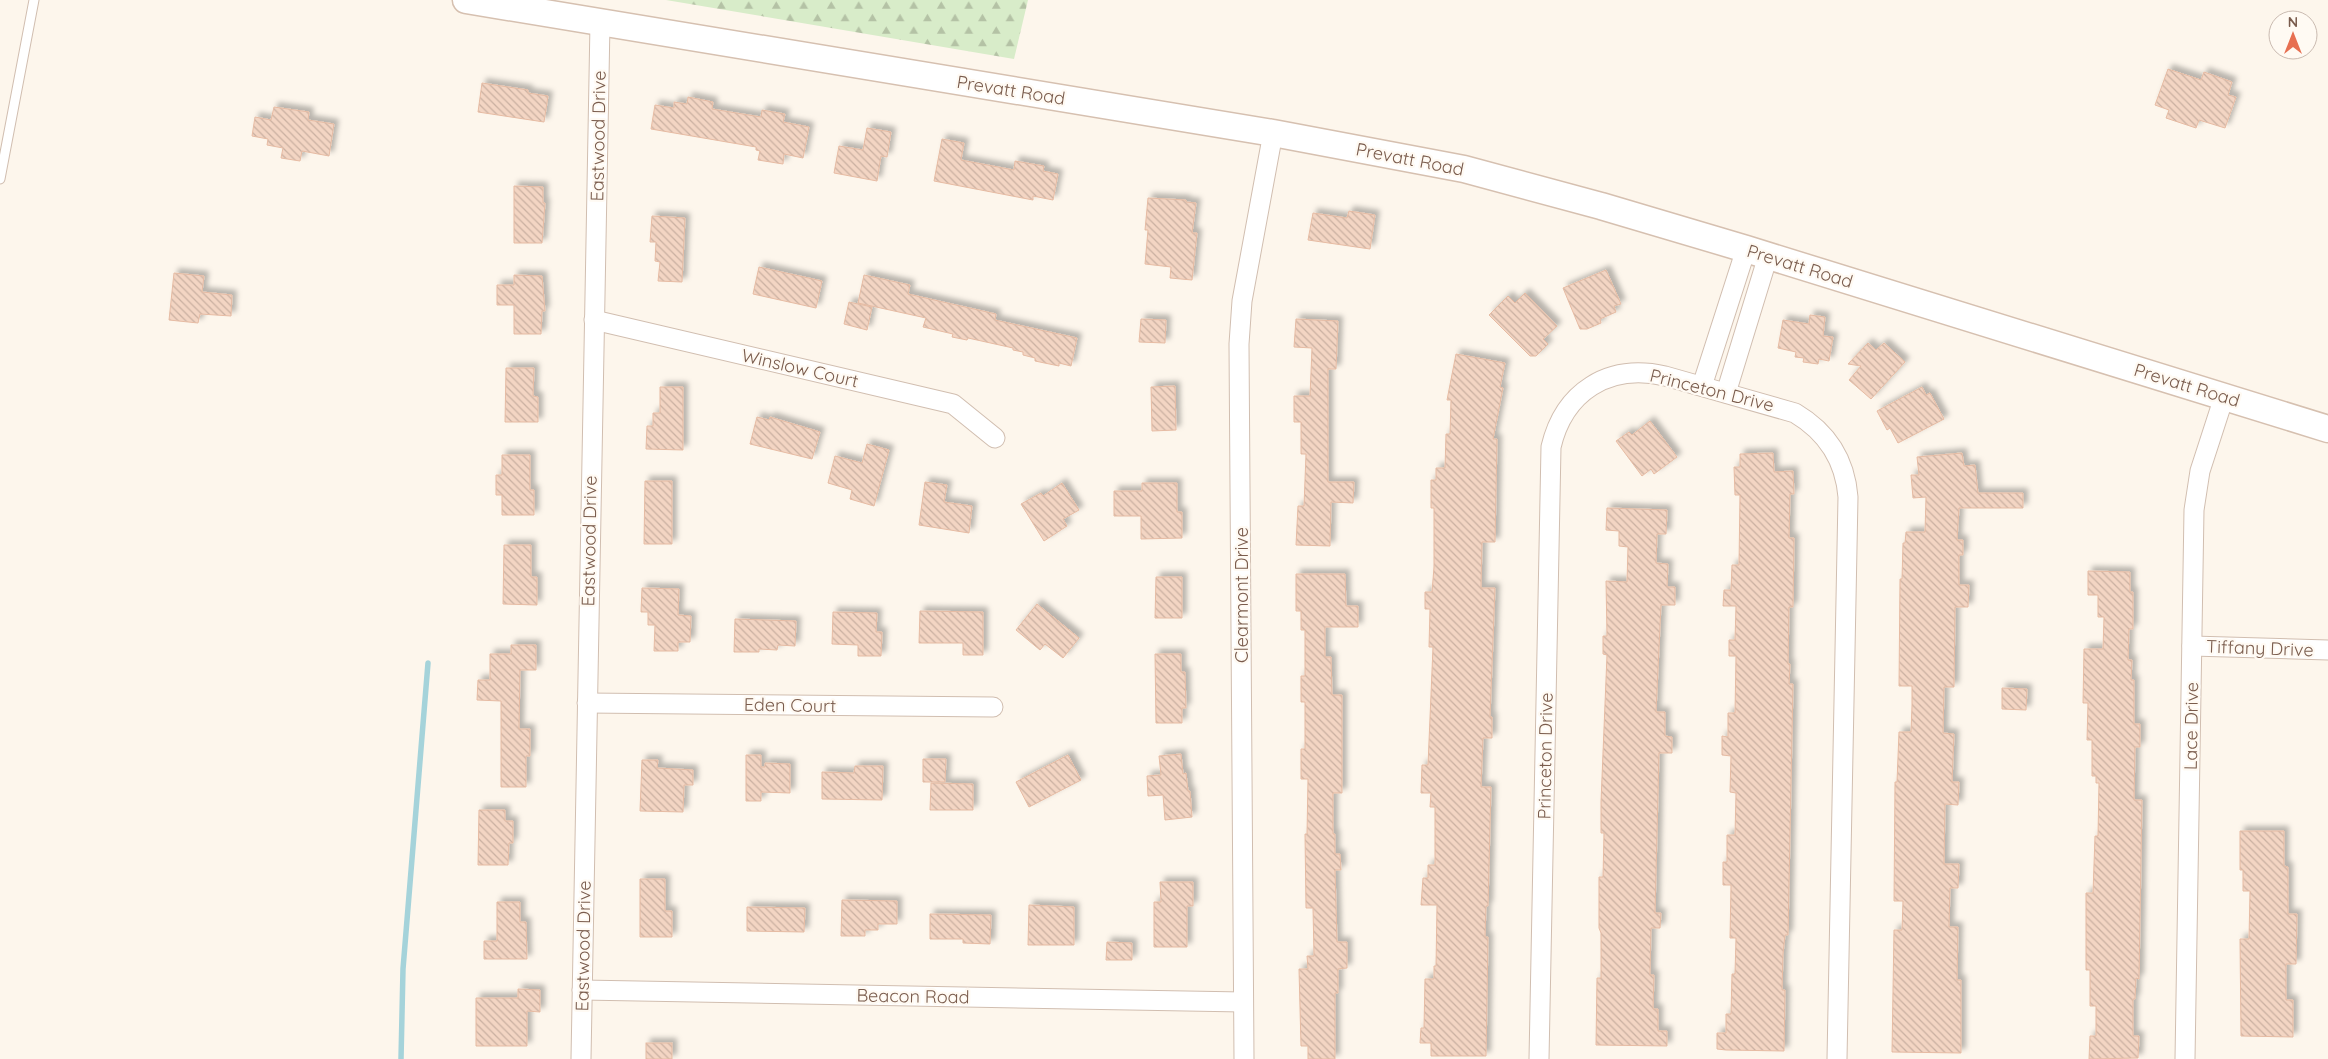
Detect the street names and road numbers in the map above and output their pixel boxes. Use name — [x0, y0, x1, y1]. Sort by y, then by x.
street label: Eastwood Drive — [585, 70, 611, 202]
street label: Prevatt Road — [955, 70, 1067, 110]
street label: Prevatt Road — [1354, 137, 1466, 181]
street label: Prevatt Road — [1744, 239, 1856, 293]
street label: Winslow Court — [739, 343, 861, 393]
street label: Prevatt Road — [2131, 358, 2243, 412]
street label: Princeton Drive — [1648, 363, 1776, 417]
street label: Eastwood Drive — [576, 475, 602, 607]
street label: Clearmont Drive — [1230, 527, 1253, 663]
street label: Tiffany Drive — [2206, 635, 2314, 661]
street label: Lace Drive — [2179, 682, 2203, 770]
street label: Princeton Drive — [1532, 692, 1558, 820]
street label: Eden Court — [744, 693, 836, 717]
street label: Eastwood Drive — [570, 880, 596, 1012]
street label: Beacon Road — [856, 984, 970, 1008]

